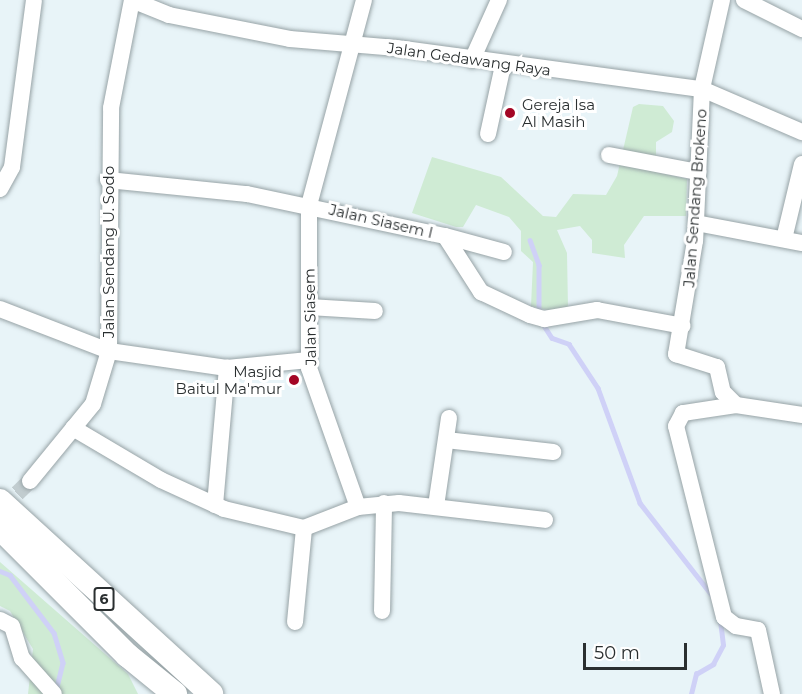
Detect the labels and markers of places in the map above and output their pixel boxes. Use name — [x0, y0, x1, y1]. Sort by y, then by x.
place label: Gereja Isa Al Masih — [522, 95, 595, 130]
marker: Gereja Isa Al Masih — [503, 106, 517, 120]
place label: Masjid Baitul Ma'mur — [176, 362, 282, 397]
marker: Masjid Baitul Ma'mur — [287, 373, 301, 387]

